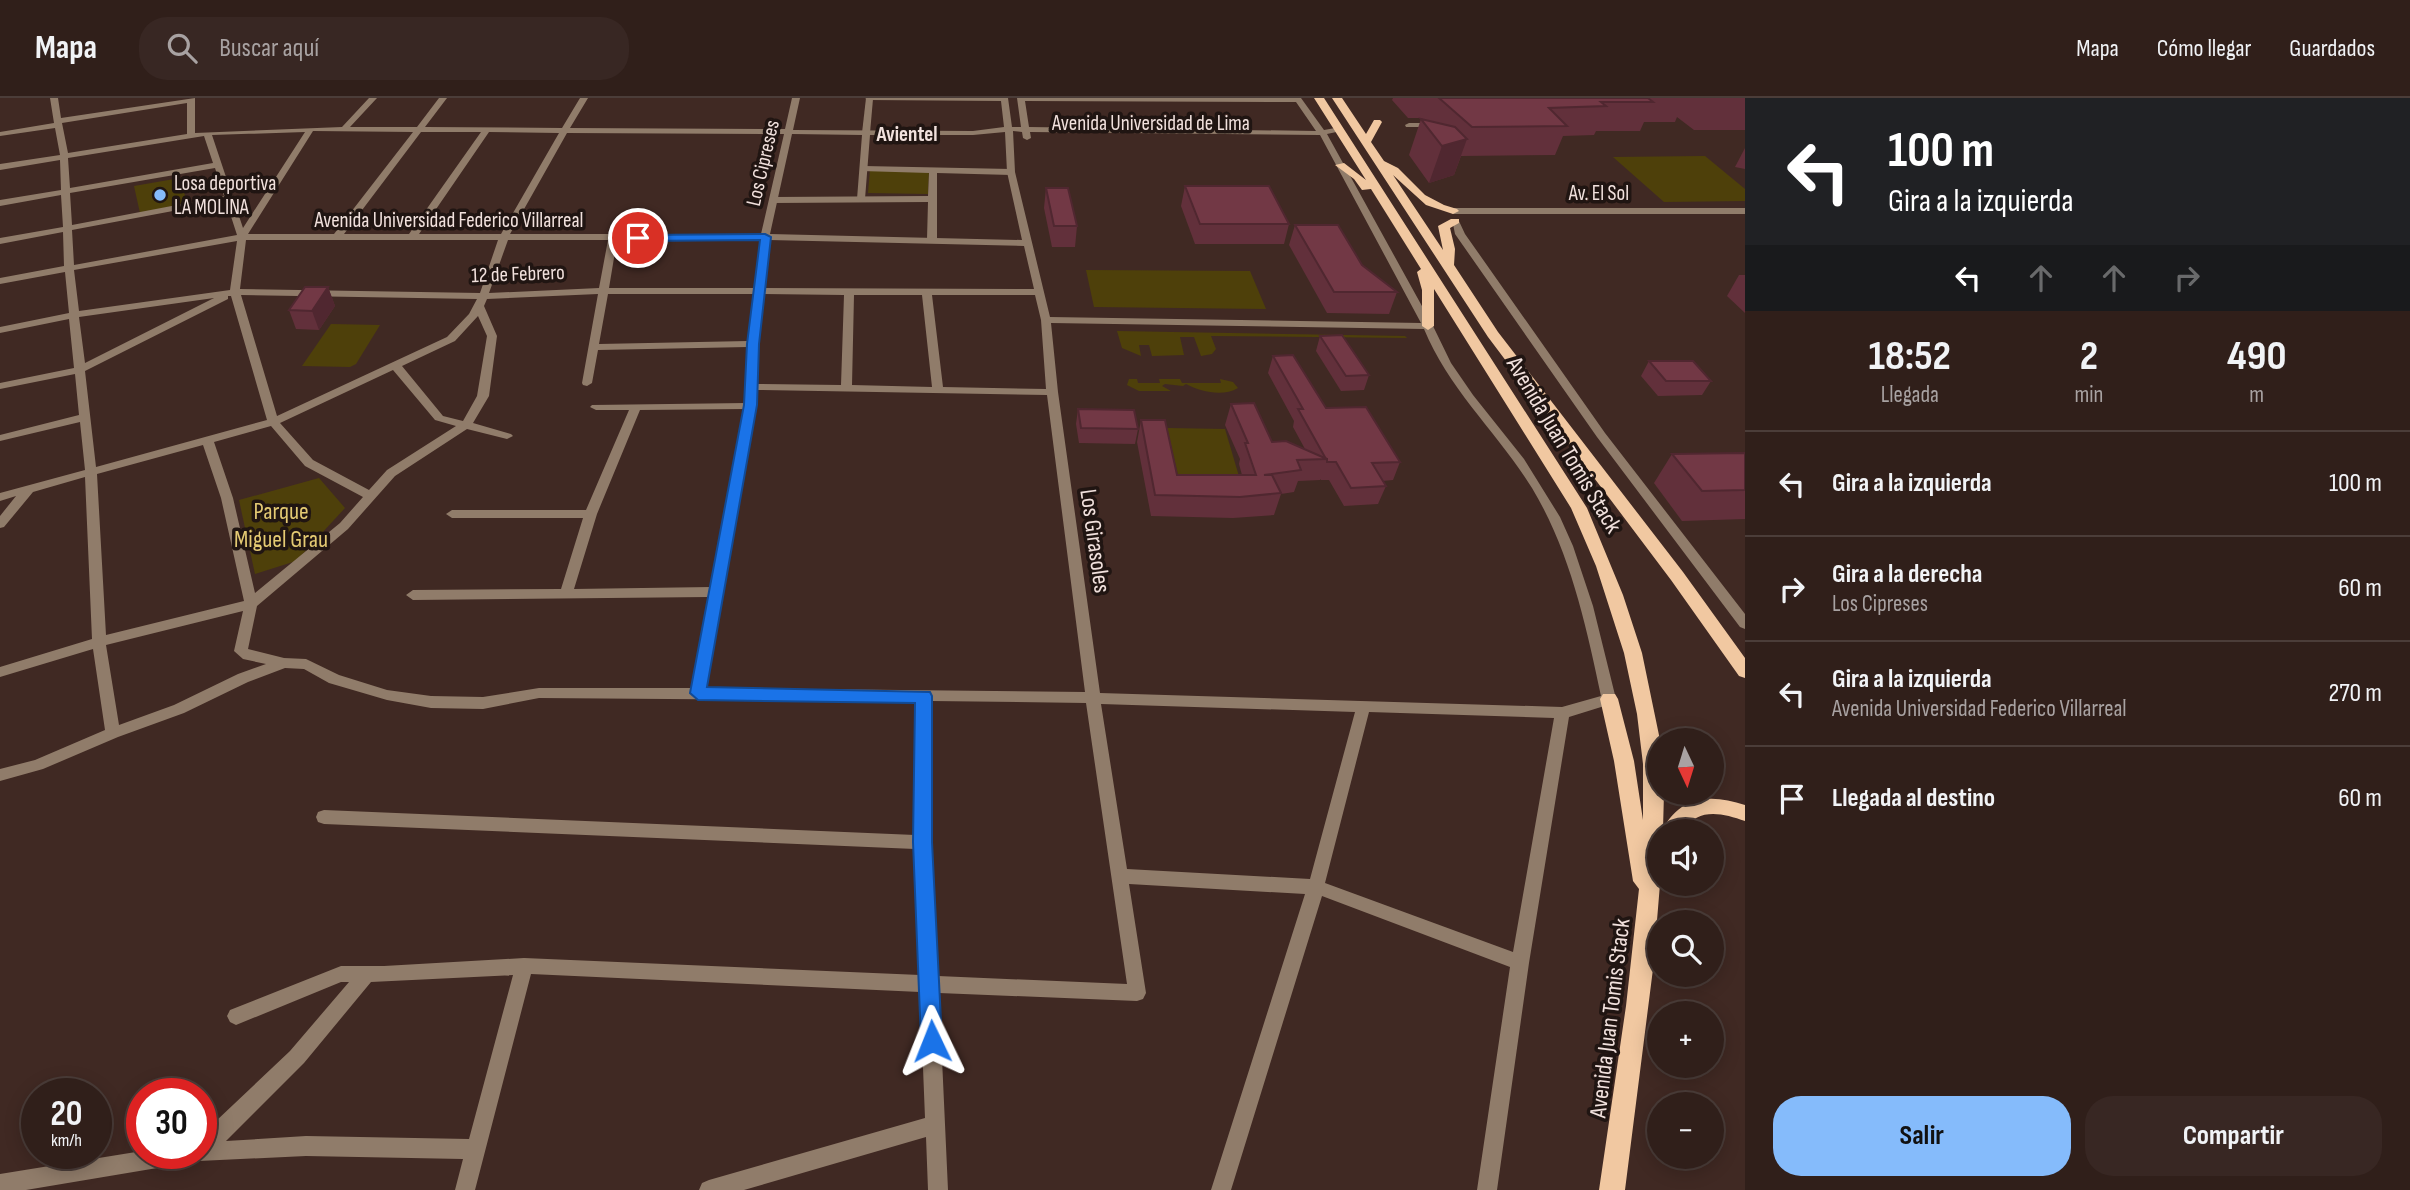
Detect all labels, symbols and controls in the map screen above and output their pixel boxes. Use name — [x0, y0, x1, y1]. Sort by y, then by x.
search box — [139, 17, 629, 80]
text: Mapa — [35, 28, 97, 68]
icon: search — [163, 29, 201, 67]
text: Buscar aquí — [219, 33, 319, 64]
text: Mapa — [2076, 34, 2119, 63]
text: Cómo llegar — [2157, 34, 2251, 63]
text: Guardados — [2289, 34, 2375, 63]
street label: Avenida Universidad de Lima — [1051, 111, 1250, 136]
street label: Los Cipreses — [741, 118, 785, 208]
district label: Avientel — [875, 122, 938, 147]
text: 100 m — [1888, 122, 1994, 181]
icon: left — [1773, 126, 1864, 217]
place label: Losa deportiva LA MOLINA — [174, 171, 276, 220]
street label: Av. El Sol — [1568, 181, 1629, 206]
text: Gira a la izquierda — [1888, 182, 2074, 221]
marker: Losa deportiva LA MOLINA — [152, 187, 168, 203]
street label: Avenida Universidad Federico Villarreal — [313, 208, 584, 233]
pin — [608, 208, 668, 268]
icon: arrive — [619, 219, 657, 257]
icon: left — [1949, 259, 1987, 297]
icon: ahead — [2022, 259, 2060, 297]
icon: ahead — [2095, 259, 2133, 297]
icon: right — [2168, 259, 2206, 297]
street label: 12 de Febrero — [471, 260, 565, 288]
text: 18:52 — [1869, 331, 1951, 382]
text: 2 — [2080, 331, 2098, 382]
text: 490 — [2227, 331, 2286, 382]
street label: Avenida Juan Tomis Stack — [1499, 351, 1628, 538]
text: Llegada — [1881, 381, 1939, 409]
text: min — [2075, 381, 2103, 409]
text: m — [2249, 381, 2264, 409]
icon: left — [1773, 465, 1811, 503]
text: Gira a la izquierda — [1832, 468, 1992, 499]
text: 100 m — [2329, 468, 2382, 499]
street label: Los Girasoles — [1073, 487, 1117, 595]
park label: Parque Miguel Grau — [234, 497, 328, 554]
text: Gira a la derecha — [1832, 559, 1982, 590]
icon: right — [1773, 570, 1811, 608]
text: 60 m — [2338, 573, 2382, 604]
text: Los Cipreses — [1832, 590, 1928, 618]
text: Gira a la izquierda — [1832, 664, 1992, 695]
icon: left — [1773, 675, 1811, 713]
text: 270 m — [2329, 678, 2382, 709]
text: Avenida Universidad Federico Villarreal — [1832, 695, 2127, 723]
north arrow — [1647, 728, 1724, 805]
map controls — [1647, 728, 1724, 1169]
icon: arrive — [1773, 780, 1811, 818]
text: Llegada al destino — [1832, 783, 1995, 814]
text: 60 m — [2338, 783, 2382, 814]
button: sound — [1647, 819, 1724, 896]
button: search — [1647, 910, 1724, 987]
street label: Avenida Juan Tomis Stack — [1583, 917, 1637, 1120]
button: + — [1647, 1001, 1724, 1078]
position arrow — [895, 1004, 969, 1078]
speed limit sign: 30 — [126, 1078, 217, 1169]
button: − — [1647, 1092, 1724, 1169]
text: 20 — [51, 1093, 83, 1136]
button: Salir — [1773, 1096, 2071, 1176]
button: Compartir — [2085, 1096, 2382, 1176]
text: km/h — [51, 1130, 82, 1151]

